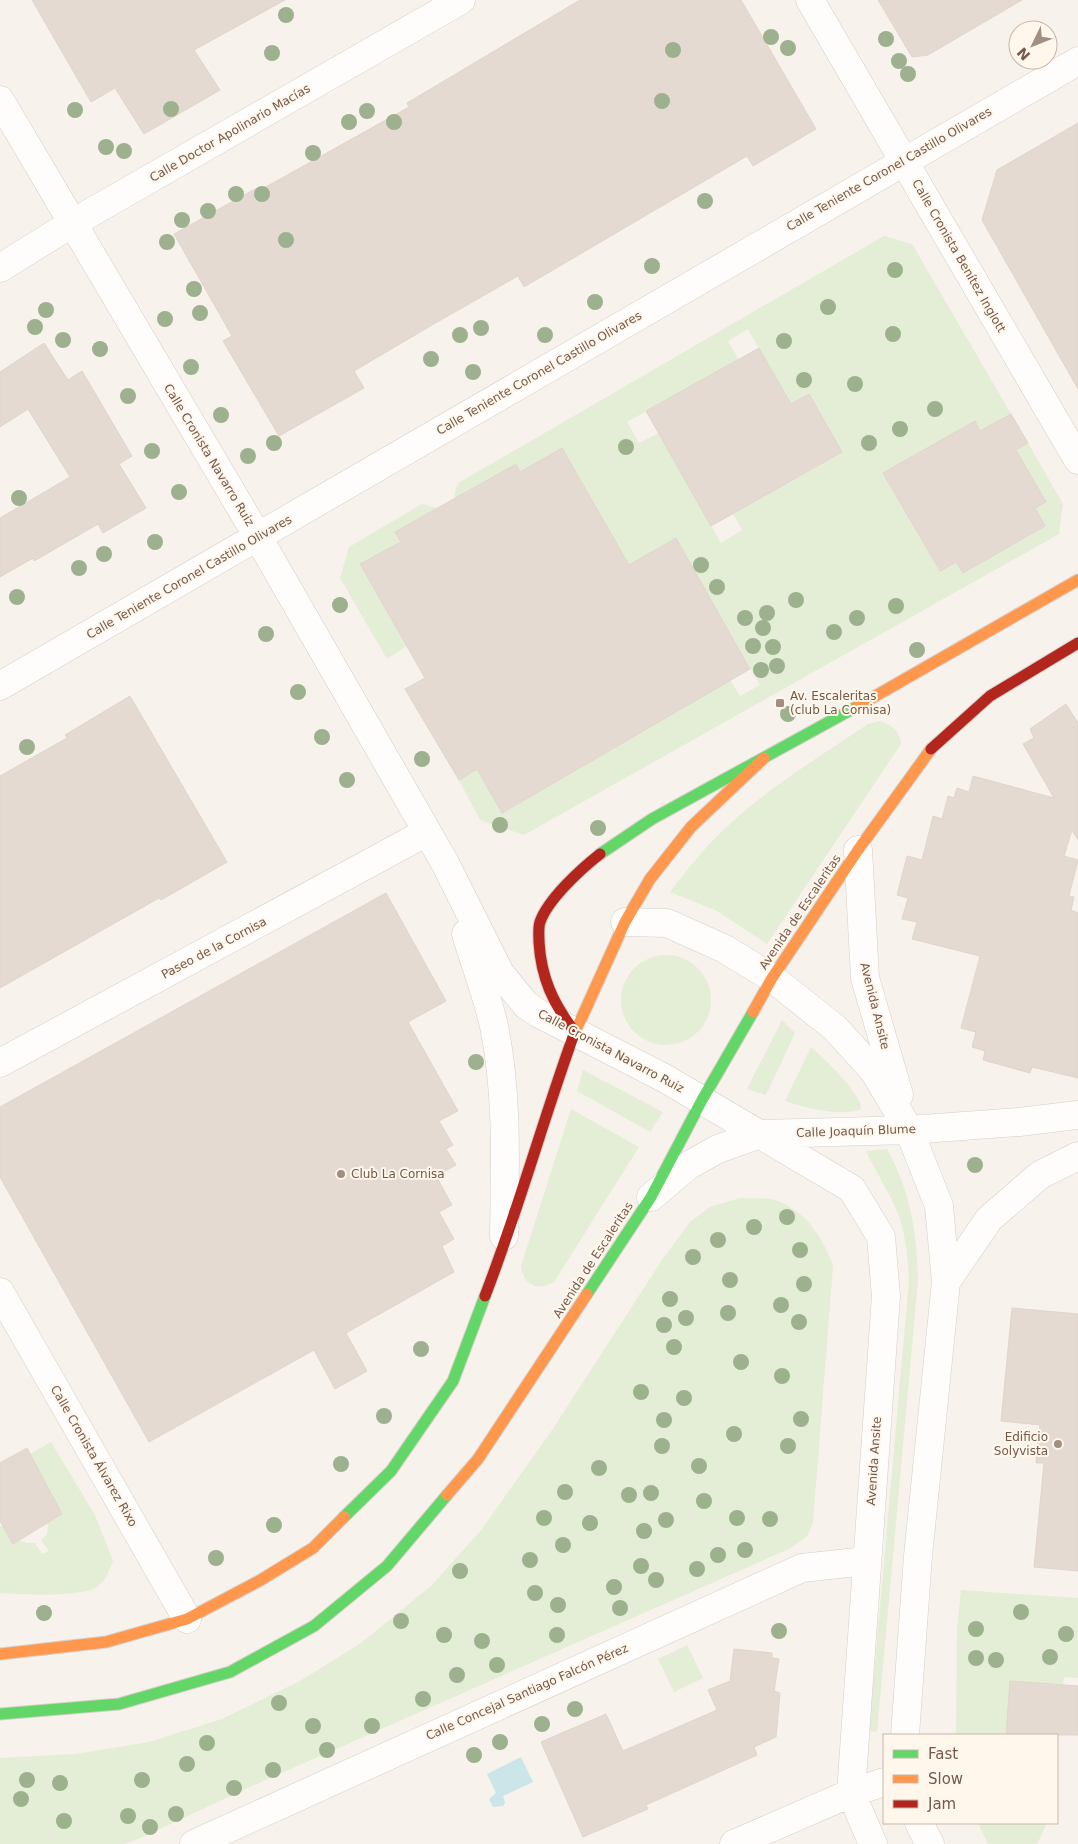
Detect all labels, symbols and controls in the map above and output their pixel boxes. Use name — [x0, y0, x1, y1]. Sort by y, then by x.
north arrow — [1008, 20, 1058, 70]
text: N — [1014, 44, 1033, 64]
street label: Calle Doctor Apolinario Macías — [147, 81, 313, 185]
street label: Calle Teniente Coronel Castillo Olivares — [784, 104, 994, 234]
street label: Calle Cronista Benítez Inglott — [909, 177, 1009, 335]
street label: Calle Teniente Coronel Castillo Olivares — [434, 308, 644, 438]
street label: Calle Cronista Navarro Ruiz — [161, 381, 257, 529]
street label: Calle Teniente Coronel Castillo Olivares — [84, 512, 294, 642]
place label: Av. Escaleritas (club La Cornisa) — [790, 689, 891, 717]
marker: Av. Escaleritas (club La Cornisa) — [774, 697, 786, 709]
street label: Avenida de Escaleritas — [756, 852, 844, 972]
street label: Paseo de la Cornisa — [159, 914, 269, 982]
street label: Avenida Ansite — [857, 961, 893, 1051]
street label: Calle Cronista Navarro Ruiz — [536, 1006, 686, 1096]
street label: Calle Joaquín Blume — [796, 1122, 916, 1140]
place label: Club La Cornisa — [351, 1167, 445, 1181]
marker: Club La Cornisa — [335, 1168, 347, 1180]
street label: Avenida de Escaleritas — [550, 1199, 636, 1321]
street label: Calle Cronista Álvarez Rixo — [48, 1382, 141, 1529]
street label: Avenida Ansite — [864, 1416, 884, 1506]
place label: Edificio Solyvista — [994, 1430, 1048, 1458]
marker: Edificio Solyvista — [1052, 1438, 1064, 1450]
street label: Calle Concejal Santiago Falcón Pérez — [424, 1641, 630, 1743]
legend — [883, 1734, 1058, 1824]
text: Fast — [928, 1745, 958, 1763]
text: Slow — [928, 1770, 963, 1788]
text: Jam — [927, 1795, 956, 1813]

